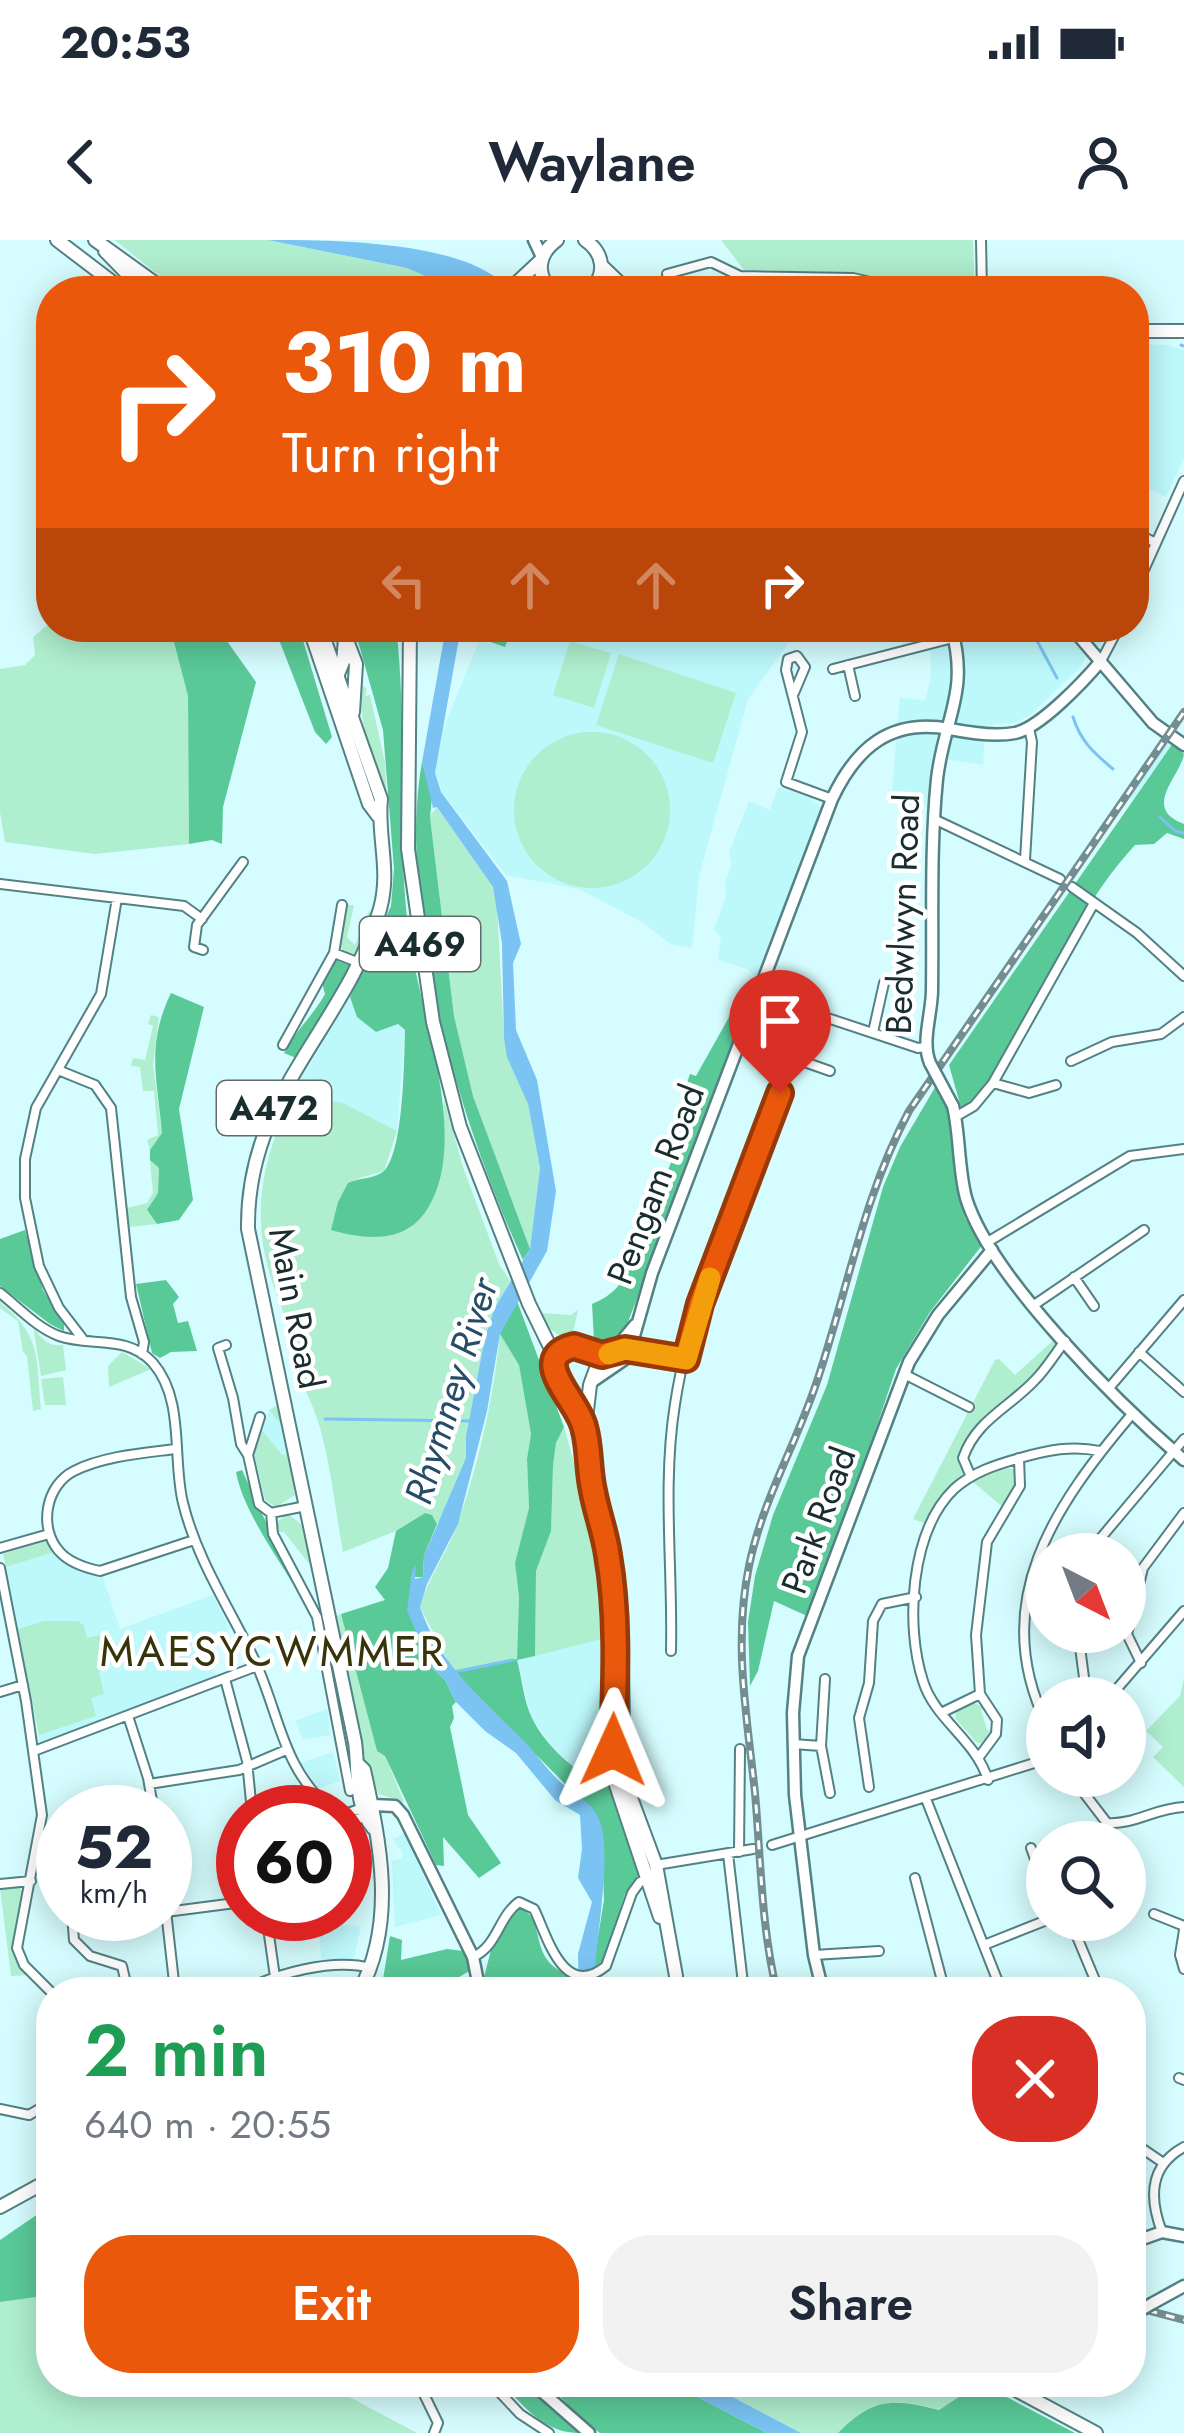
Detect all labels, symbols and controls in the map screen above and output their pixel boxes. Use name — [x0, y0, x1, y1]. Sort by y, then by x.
text: 20:53 — [60, 10, 191, 75]
text: Waylane — [488, 123, 696, 201]
icon: back — [48, 129, 114, 195]
icon: person — [1070, 129, 1136, 195]
text: 310 m — [282, 302, 527, 424]
icon: right — [84, 324, 240, 480]
text: Turn right — [282, 414, 499, 492]
icon: left — [371, 552, 437, 618]
icon: ahead — [497, 552, 563, 618]
icon: ahead — [623, 552, 689, 618]
icon: right — [749, 552, 815, 618]
street label: Bedwlwyn Road — [872, 793, 932, 1035]
road number: A469 — [360, 917, 480, 971]
pin — [729, 970, 831, 1093]
icon: arrive — [747, 988, 813, 1054]
street label: Pengam Road — [593, 1076, 717, 1292]
road number: A472 — [217, 1081, 331, 1135]
street label: Main Road — [256, 1223, 338, 1393]
water label: Rhymney River — [390, 1269, 513, 1511]
street label: Park Road — [767, 1439, 869, 1601]
north arrow — [1026, 1533, 1146, 1653]
map controls — [1026, 1533, 1146, 1941]
district label: MAESYCWMMER — [100, 1621, 446, 1682]
button: sound — [1026, 1677, 1146, 1797]
position arrow — [550, 1687, 676, 1813]
speed limit sign: 60 — [216, 1785, 372, 1941]
text: 52 — [75, 1804, 153, 1891]
button: search — [1026, 1821, 1146, 1941]
text: km/h — [80, 1871, 148, 1914]
text: 2 min — [84, 1999, 269, 2103]
button: close — [972, 2016, 1098, 2142]
text: 640 m · 20:55 — [84, 2096, 331, 2153]
button: Exit — [84, 2235, 579, 2373]
button: Share — [603, 2235, 1098, 2373]

